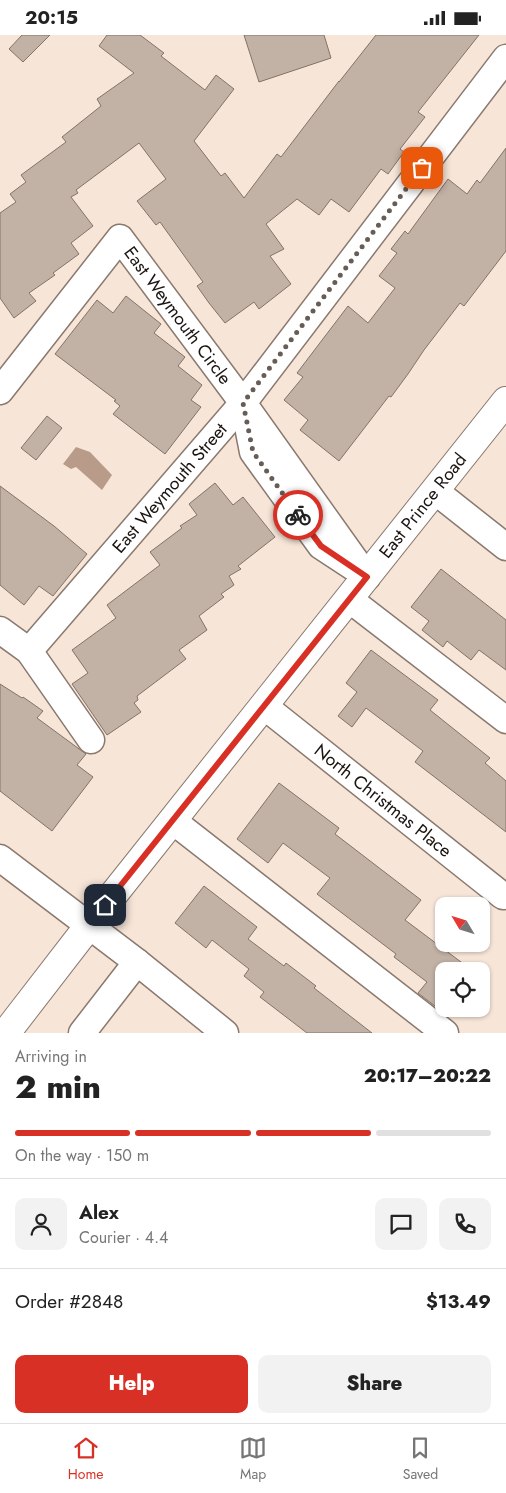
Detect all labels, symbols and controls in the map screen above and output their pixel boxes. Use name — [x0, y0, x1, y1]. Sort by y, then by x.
text: 20:15 — [25, 4, 78, 31]
pin — [401, 147, 443, 189]
icon: bag — [408, 154, 436, 182]
street label: East Weymouth Circle — [118, 241, 238, 390]
street label: East Weymouth Street — [106, 417, 234, 559]
street label: East Prince Road — [373, 448, 473, 564]
courier — [273, 490, 323, 540]
icon: bike — [284, 501, 312, 529]
street label: North Christmas Place — [309, 738, 457, 863]
pin — [84, 884, 126, 926]
icon: home — [91, 891, 119, 919]
north arrow — [435, 897, 490, 953]
map controls — [435, 897, 490, 1017]
button: locate — [435, 962, 490, 1017]
text: Arriving in — [15, 1045, 87, 1068]
text: 20:17–20:22 — [364, 1062, 491, 1089]
text: 2 min — [15, 1064, 101, 1110]
text: On the way · 150 m — [15, 1144, 149, 1167]
button: person — [15, 1198, 67, 1250]
button: chat — [375, 1198, 427, 1250]
button: phone — [439, 1198, 491, 1250]
text: Alex — [79, 1199, 119, 1226]
text: Courier · 4.4 — [79, 1226, 168, 1249]
text: Order #2848 — [15, 1288, 124, 1315]
text: $13.49 — [426, 1288, 491, 1315]
button: Help — [15, 1355, 248, 1413]
button: Share — [258, 1355, 491, 1413]
tab: Home — [68, 1434, 104, 1484]
tab: Map — [239, 1434, 267, 1484]
tab: Saved — [403, 1434, 438, 1484]

